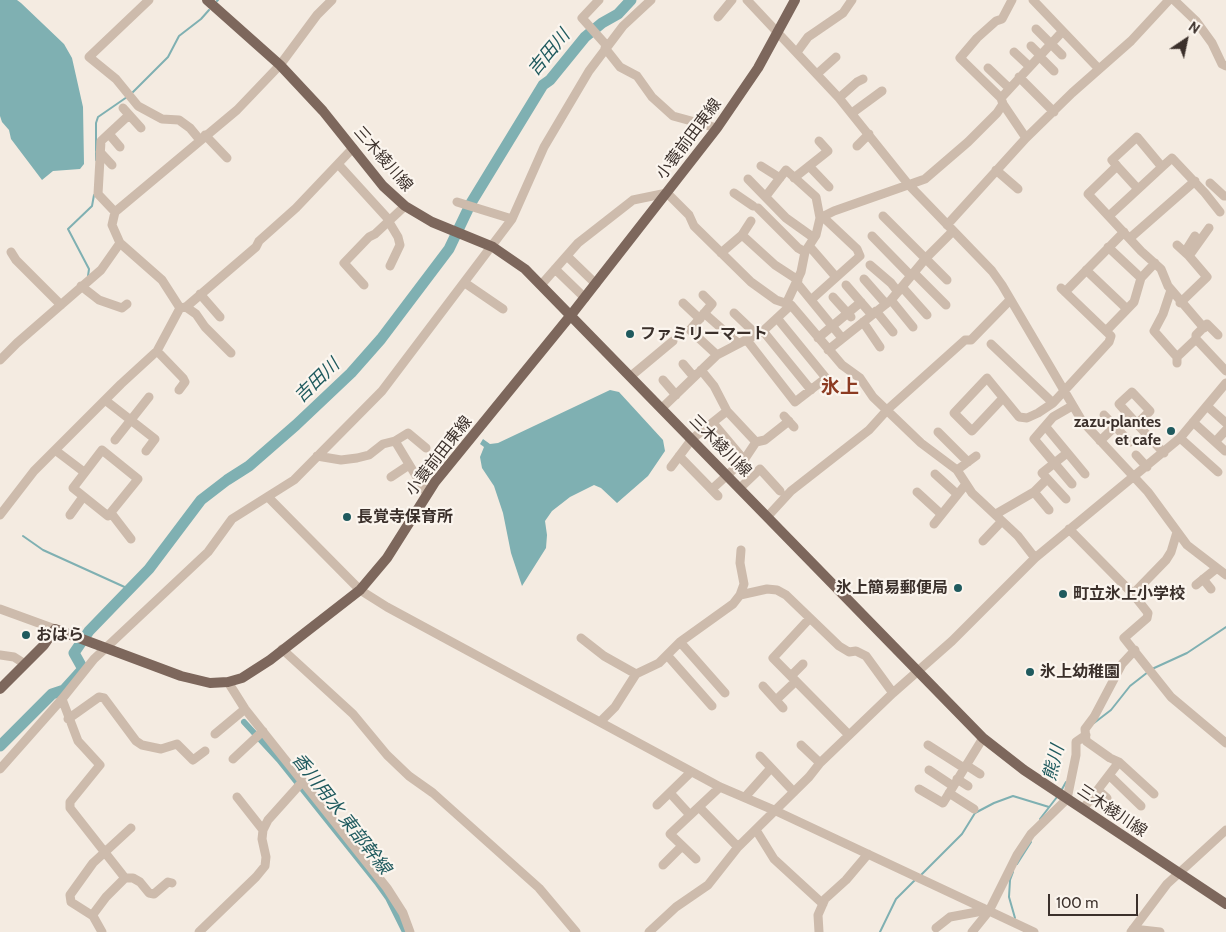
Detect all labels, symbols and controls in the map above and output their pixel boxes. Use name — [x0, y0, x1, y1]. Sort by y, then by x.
north arrow — [1161, 15, 1211, 65]
text: N — [1185, 17, 1204, 38]
water label: 吉田川 — [523, 25, 575, 81]
street label: 小蓑前田東線 — [652, 95, 726, 183]
street label: 三木綾川線 — [350, 123, 416, 195]
place label: ファミリーマート — [640, 324, 768, 344]
marker: ファミリーマート — [624, 328, 636, 340]
water label: 吉田川 — [290, 354, 344, 408]
district label: 氷上 — [821, 376, 859, 398]
street label: 三木綾川線 — [685, 411, 755, 481]
street label: 小蓑前田東線 — [402, 412, 476, 500]
place label: zazu•plantes et cafe — [1074, 412, 1161, 450]
marker: zazu•plantes et cafe — [1165, 425, 1177, 437]
place label: 長覚寺保育所 — [357, 507, 453, 527]
marker: 長覚寺保育所 — [341, 511, 353, 523]
place label: 氷上簡易郵便局 — [836, 578, 948, 598]
marker: 氷上簡易郵便局 — [952, 582, 964, 594]
place label: 町立氷上小学校 — [1073, 584, 1185, 604]
marker: 町立氷上小学校 — [1057, 588, 1069, 600]
place label: おはら — [36, 625, 84, 645]
marker: おはら — [20, 629, 32, 641]
place label: 氷上幼稚園 — [1040, 662, 1120, 682]
marker: 氷上幼稚園 — [1024, 666, 1036, 678]
water label: 熊川 — [1039, 743, 1069, 783]
water label: 香川用水 東部幹線 — [287, 749, 395, 879]
street label: 三木綾川線 — [1073, 781, 1151, 841]
scale bar — [1051, 884, 1141, 916]
text: 100 m — [1056, 894, 1098, 912]

